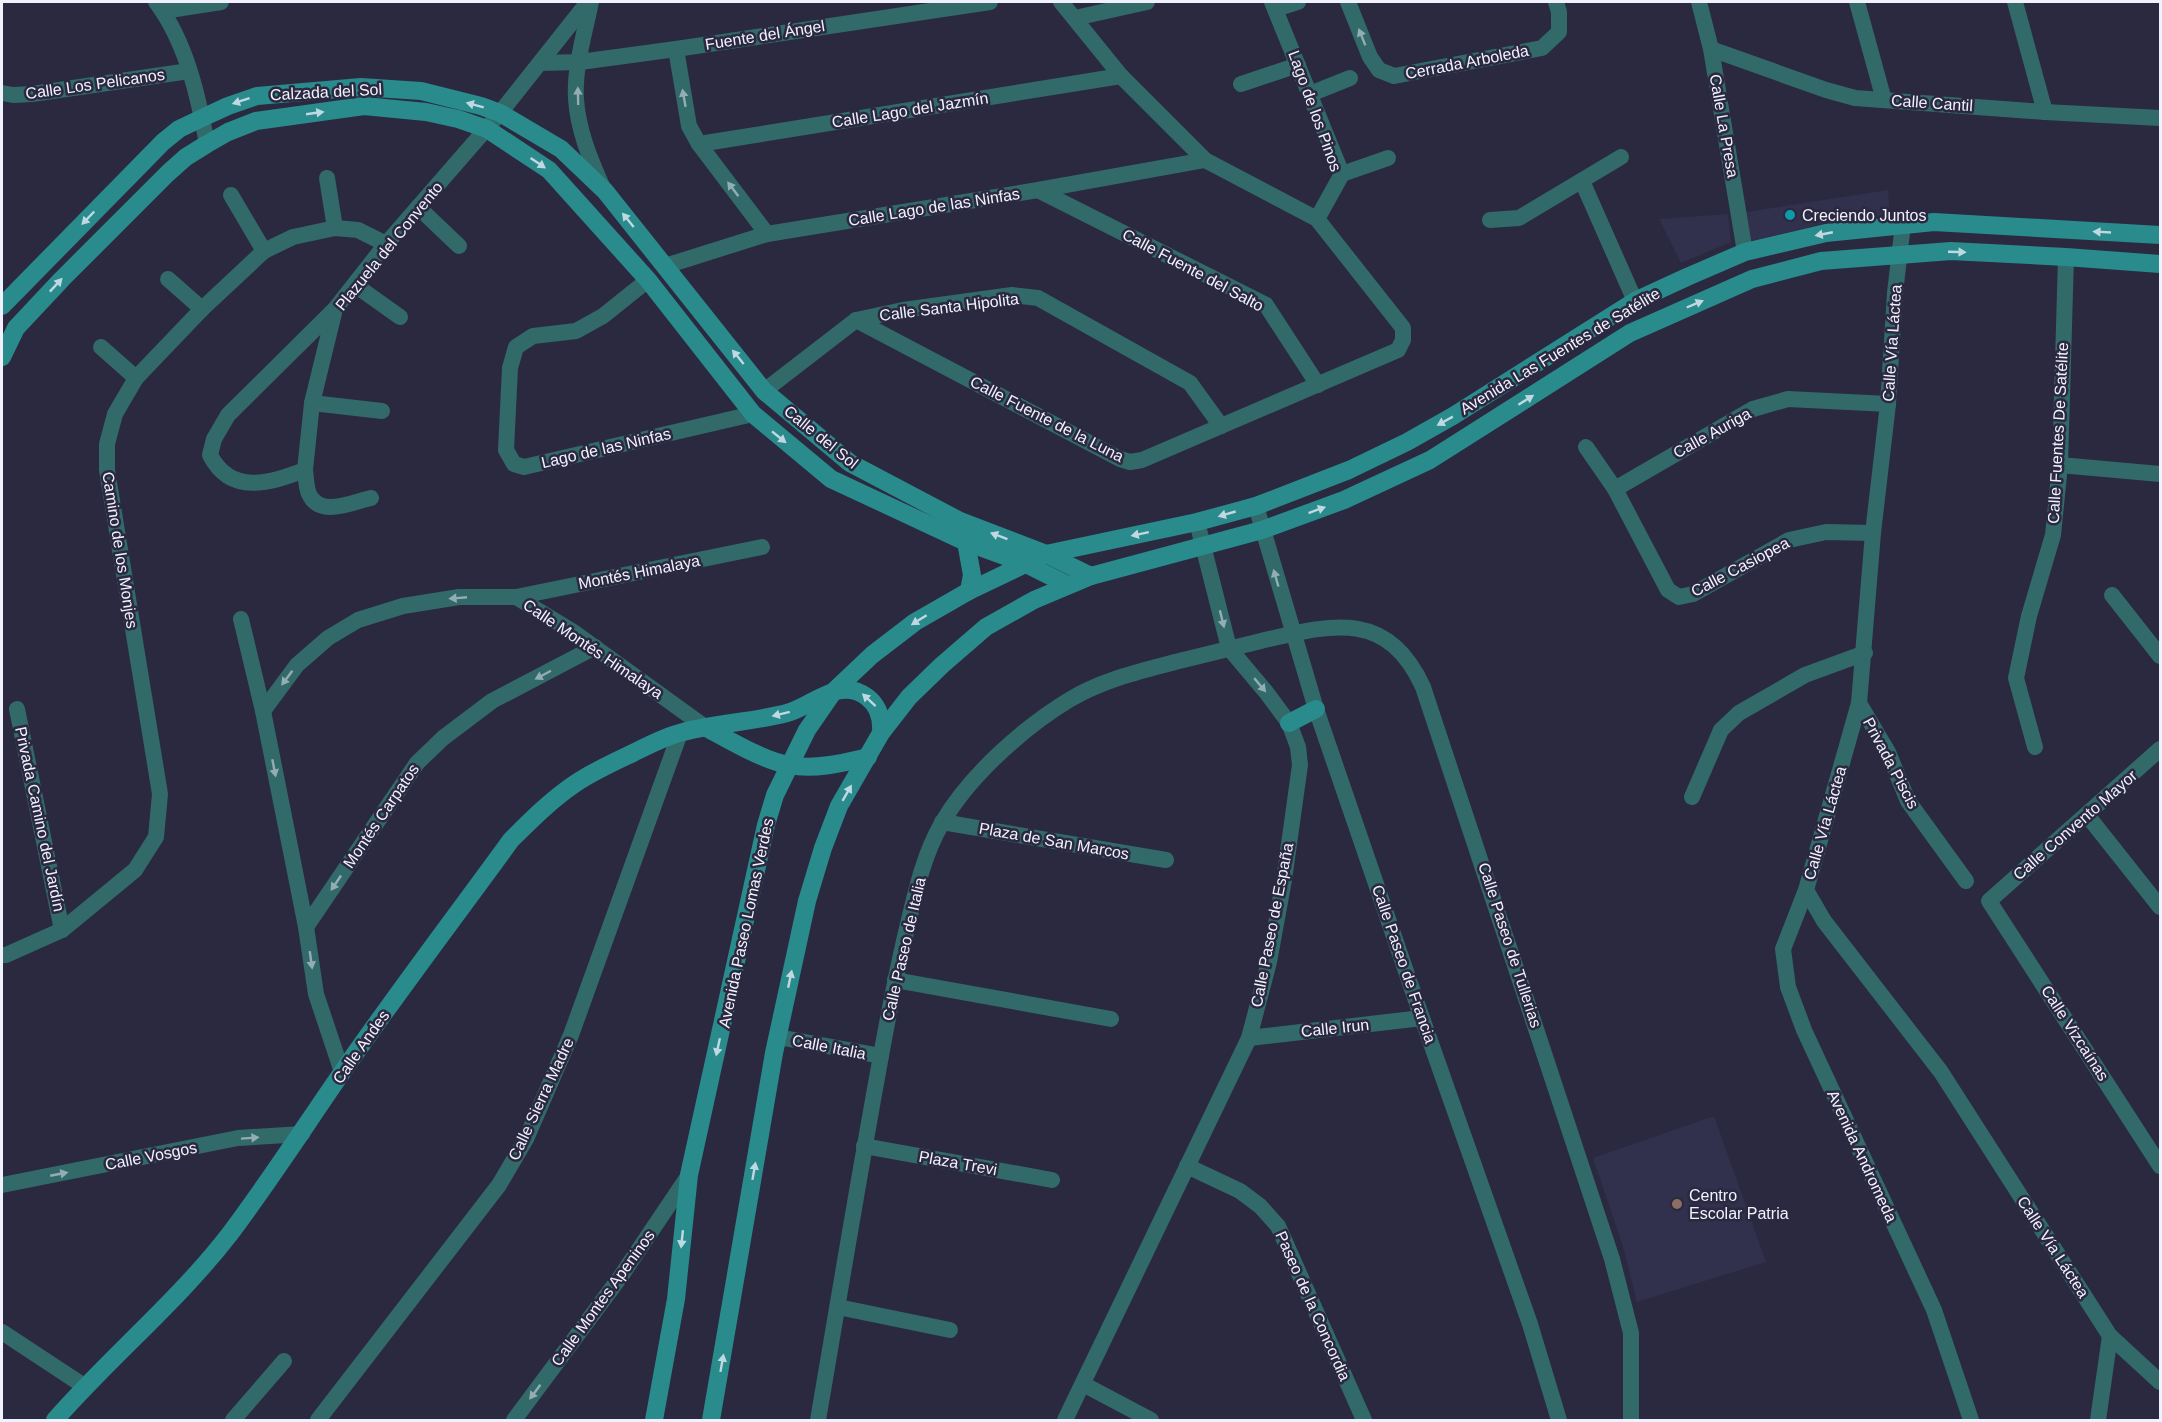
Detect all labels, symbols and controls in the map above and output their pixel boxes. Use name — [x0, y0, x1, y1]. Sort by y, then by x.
street label: Fuente del Ángel — [704, 16, 826, 53]
one-way arrow — [1357, 28, 1366, 46]
street label: Cerrada Arboleda — [1404, 42, 1530, 82]
street label: Lago de los Pinos — [1285, 48, 1345, 174]
street label: Calle Los Pelicanos — [24, 66, 166, 102]
street label: Calle La Presa — [1707, 73, 1741, 179]
street label: Calzada del Sol — [270, 81, 382, 103]
one-way arrow — [573, 86, 582, 105]
one-way arrow — [680, 88, 689, 107]
street label: Calle Lago del Jazmín — [830, 89, 990, 131]
street label: Calle Cantil — [1891, 92, 1973, 114]
one-way arrow — [232, 97, 250, 107]
one-way arrow — [466, 100, 484, 109]
one-way arrow — [305, 108, 324, 117]
one-way arrow — [530, 157, 547, 168]
street label: Plazuela del Convento — [332, 178, 446, 314]
one-way arrow — [727, 182, 739, 197]
street label: Calle Lago de las Ninfas — [847, 185, 1021, 229]
place label: Creciendo Juntos — [1802, 207, 1927, 224]
marker: Creciendo Juntos — [1783, 208, 1797, 222]
one-way arrow — [82, 210, 96, 224]
one-way arrow — [622, 213, 635, 228]
street label: Calle Fuente del Salto — [1120, 226, 1267, 315]
one-way arrow — [2093, 227, 2112, 237]
one-way arrow — [1814, 230, 1833, 239]
one-way arrow — [1948, 247, 1967, 256]
one-way arrow — [49, 278, 63, 293]
street label: Avenida Las Fuentes de Satélite — [1457, 284, 1663, 418]
street label: Calle Vía Láctea — [1879, 284, 1905, 402]
street label: Calle Santa Hipolita — [878, 290, 1020, 324]
one-way arrow — [1686, 298, 1704, 308]
street label: Calle Fuentes De Satélite — [2045, 342, 2071, 524]
one-way arrow — [732, 350, 744, 365]
street label: Calle Fuente de la Luna — [967, 373, 1127, 465]
one-way arrow — [1518, 394, 1534, 405]
street label: Calle del Sol — [781, 402, 861, 472]
street label: Calle Auriga — [1670, 405, 1754, 461]
one-way arrow — [1436, 416, 1453, 426]
street label: Lago de las Ninfas — [540, 425, 672, 471]
one-way arrow — [772, 430, 787, 442]
street label: Camino de los Monjes — [99, 470, 141, 630]
one-way arrow — [1308, 505, 1326, 514]
one-way arrow — [1218, 509, 1236, 519]
one-way arrow — [1131, 530, 1150, 540]
one-way arrow — [990, 531, 1008, 540]
street label: Calle Casiopea — [1688, 534, 1792, 600]
street label: Montés Himalaya — [577, 552, 701, 592]
one-way arrow — [1271, 569, 1280, 587]
one-way arrow — [448, 593, 467, 603]
street label: Calle Montés Himalaya — [520, 596, 666, 702]
one-way arrow — [1217, 610, 1227, 629]
one-way arrow — [911, 615, 927, 626]
one-way arrow — [534, 670, 551, 679]
one-way arrow — [282, 671, 294, 686]
one-way arrow — [1253, 677, 1266, 692]
one-way arrow — [861, 693, 876, 707]
one-way arrow — [772, 710, 790, 720]
street label: Privada Piscis — [1860, 715, 1922, 811]
street label: Privada Camino del Jardín — [12, 725, 68, 913]
one-way arrow — [270, 759, 279, 778]
street label: Montés Carpatos — [340, 761, 422, 871]
street label: Calle Vía Láctea — [1801, 764, 1849, 882]
street label: Calle Convento Mayor — [2010, 766, 2141, 883]
one-way arrow — [841, 785, 852, 801]
street label: Avenida Paseo Lomas Verdes — [715, 817, 777, 1029]
street label: Plaza de San Marcos — [978, 819, 1130, 863]
street label: Calle Paseo de España — [1248, 841, 1296, 1009]
street label: Calle Paseo de Tullerias — [1475, 860, 1545, 1030]
one-way arrow — [330, 875, 341, 891]
street label: Calle Paseo de Italia — [879, 875, 929, 1022]
street label: Calle Paseo de Francia — [1369, 883, 1439, 1045]
one-way arrow — [306, 950, 315, 969]
one-way arrow — [786, 969, 795, 988]
street label: Calle Vizcaínas — [2038, 982, 2112, 1084]
street label: Calle Andes — [330, 1007, 392, 1087]
street label: Calle Irun — [1300, 1016, 1370, 1040]
street label: Calle Italia — [791, 1032, 867, 1062]
street label: Calle Sierra Madre — [505, 1035, 577, 1163]
one-way arrow — [713, 1038, 723, 1056]
street label: Avenida Andromeda — [1824, 1087, 1900, 1225]
one-way arrow — [241, 1133, 260, 1142]
street label: Calle Vosgos — [104, 1139, 198, 1173]
street label: Plaza Trevi — [918, 1148, 998, 1178]
one-way arrow — [750, 1161, 759, 1180]
one-way arrow — [50, 1169, 69, 1178]
place label: Centro Escolar Patria — [1689, 1187, 1789, 1222]
street label: Calle Vía Láctea — [2014, 1193, 2092, 1301]
marker: Centro Escolar Patria — [1670, 1197, 1684, 1211]
street label: Calle Montes Apeninos — [548, 1227, 658, 1369]
one-way arrow — [678, 1229, 687, 1248]
street label: Paseo de la Concordia — [1272, 1229, 1354, 1383]
one-way arrow — [718, 1353, 727, 1372]
one-way arrow — [529, 1385, 541, 1400]

